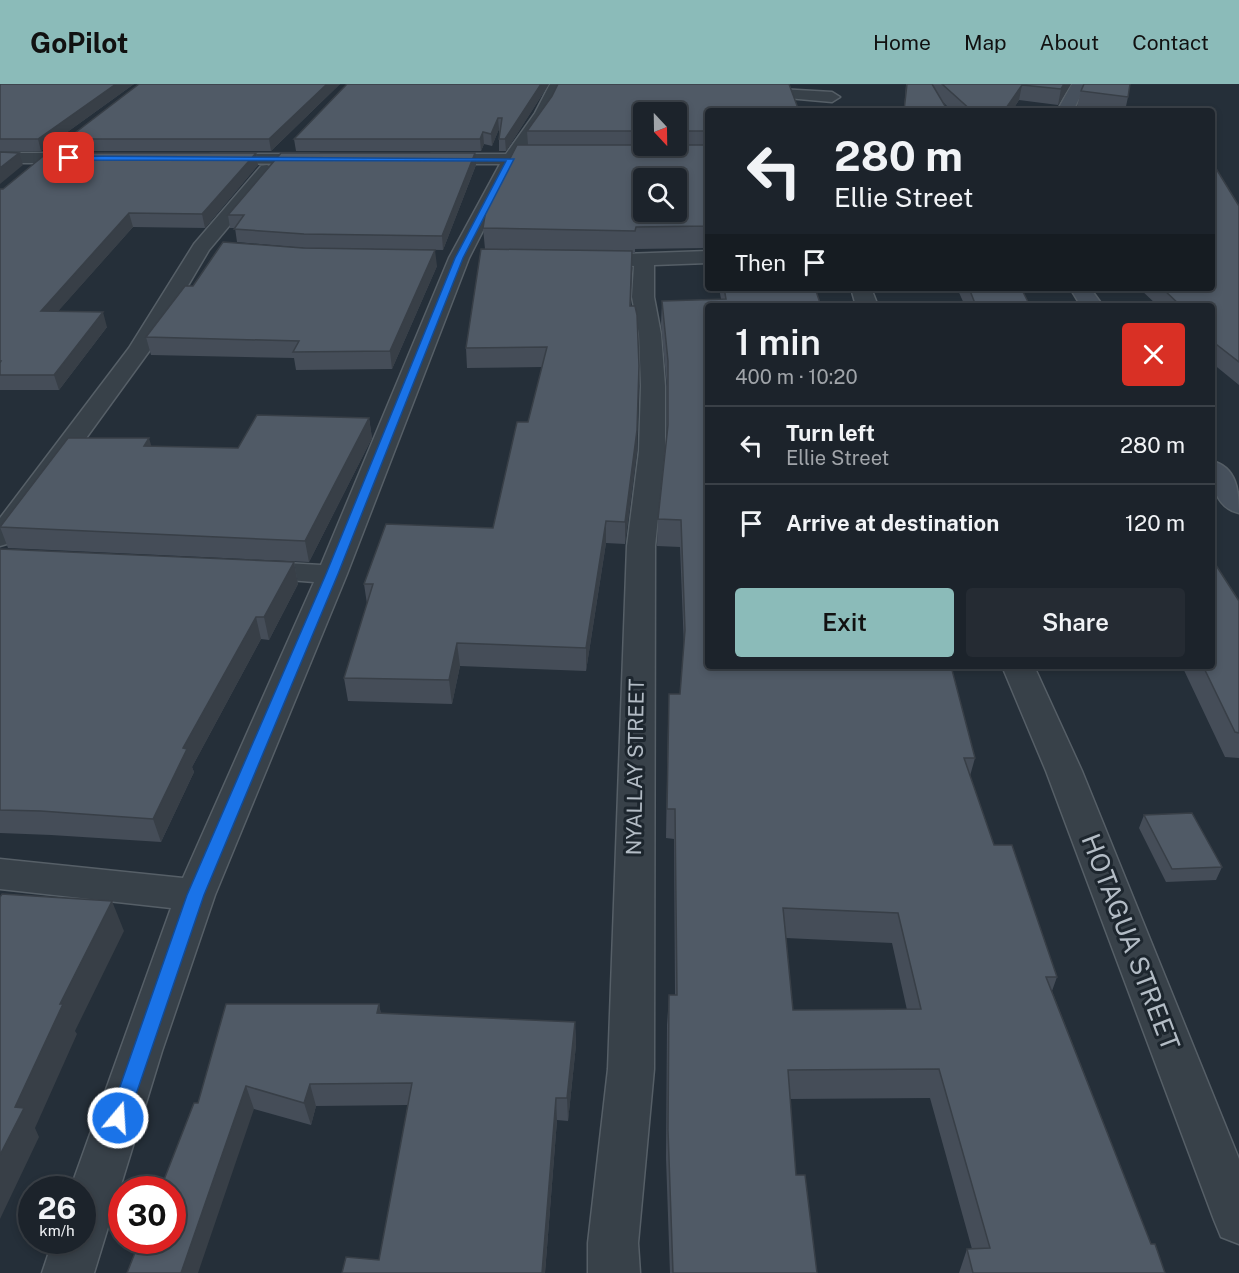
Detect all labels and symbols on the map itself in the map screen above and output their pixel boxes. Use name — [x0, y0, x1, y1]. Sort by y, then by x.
north arrow — [633, 102, 687, 156]
pin — [43, 132, 94, 183]
street label: NYALLAY STREET — [621, 678, 649, 856]
street label: HOTAGUA STREET — [1075, 829, 1187, 1055]
position arrow — [86, 1086, 150, 1150]
speed limit sign: 30 — [108, 1176, 186, 1254]

